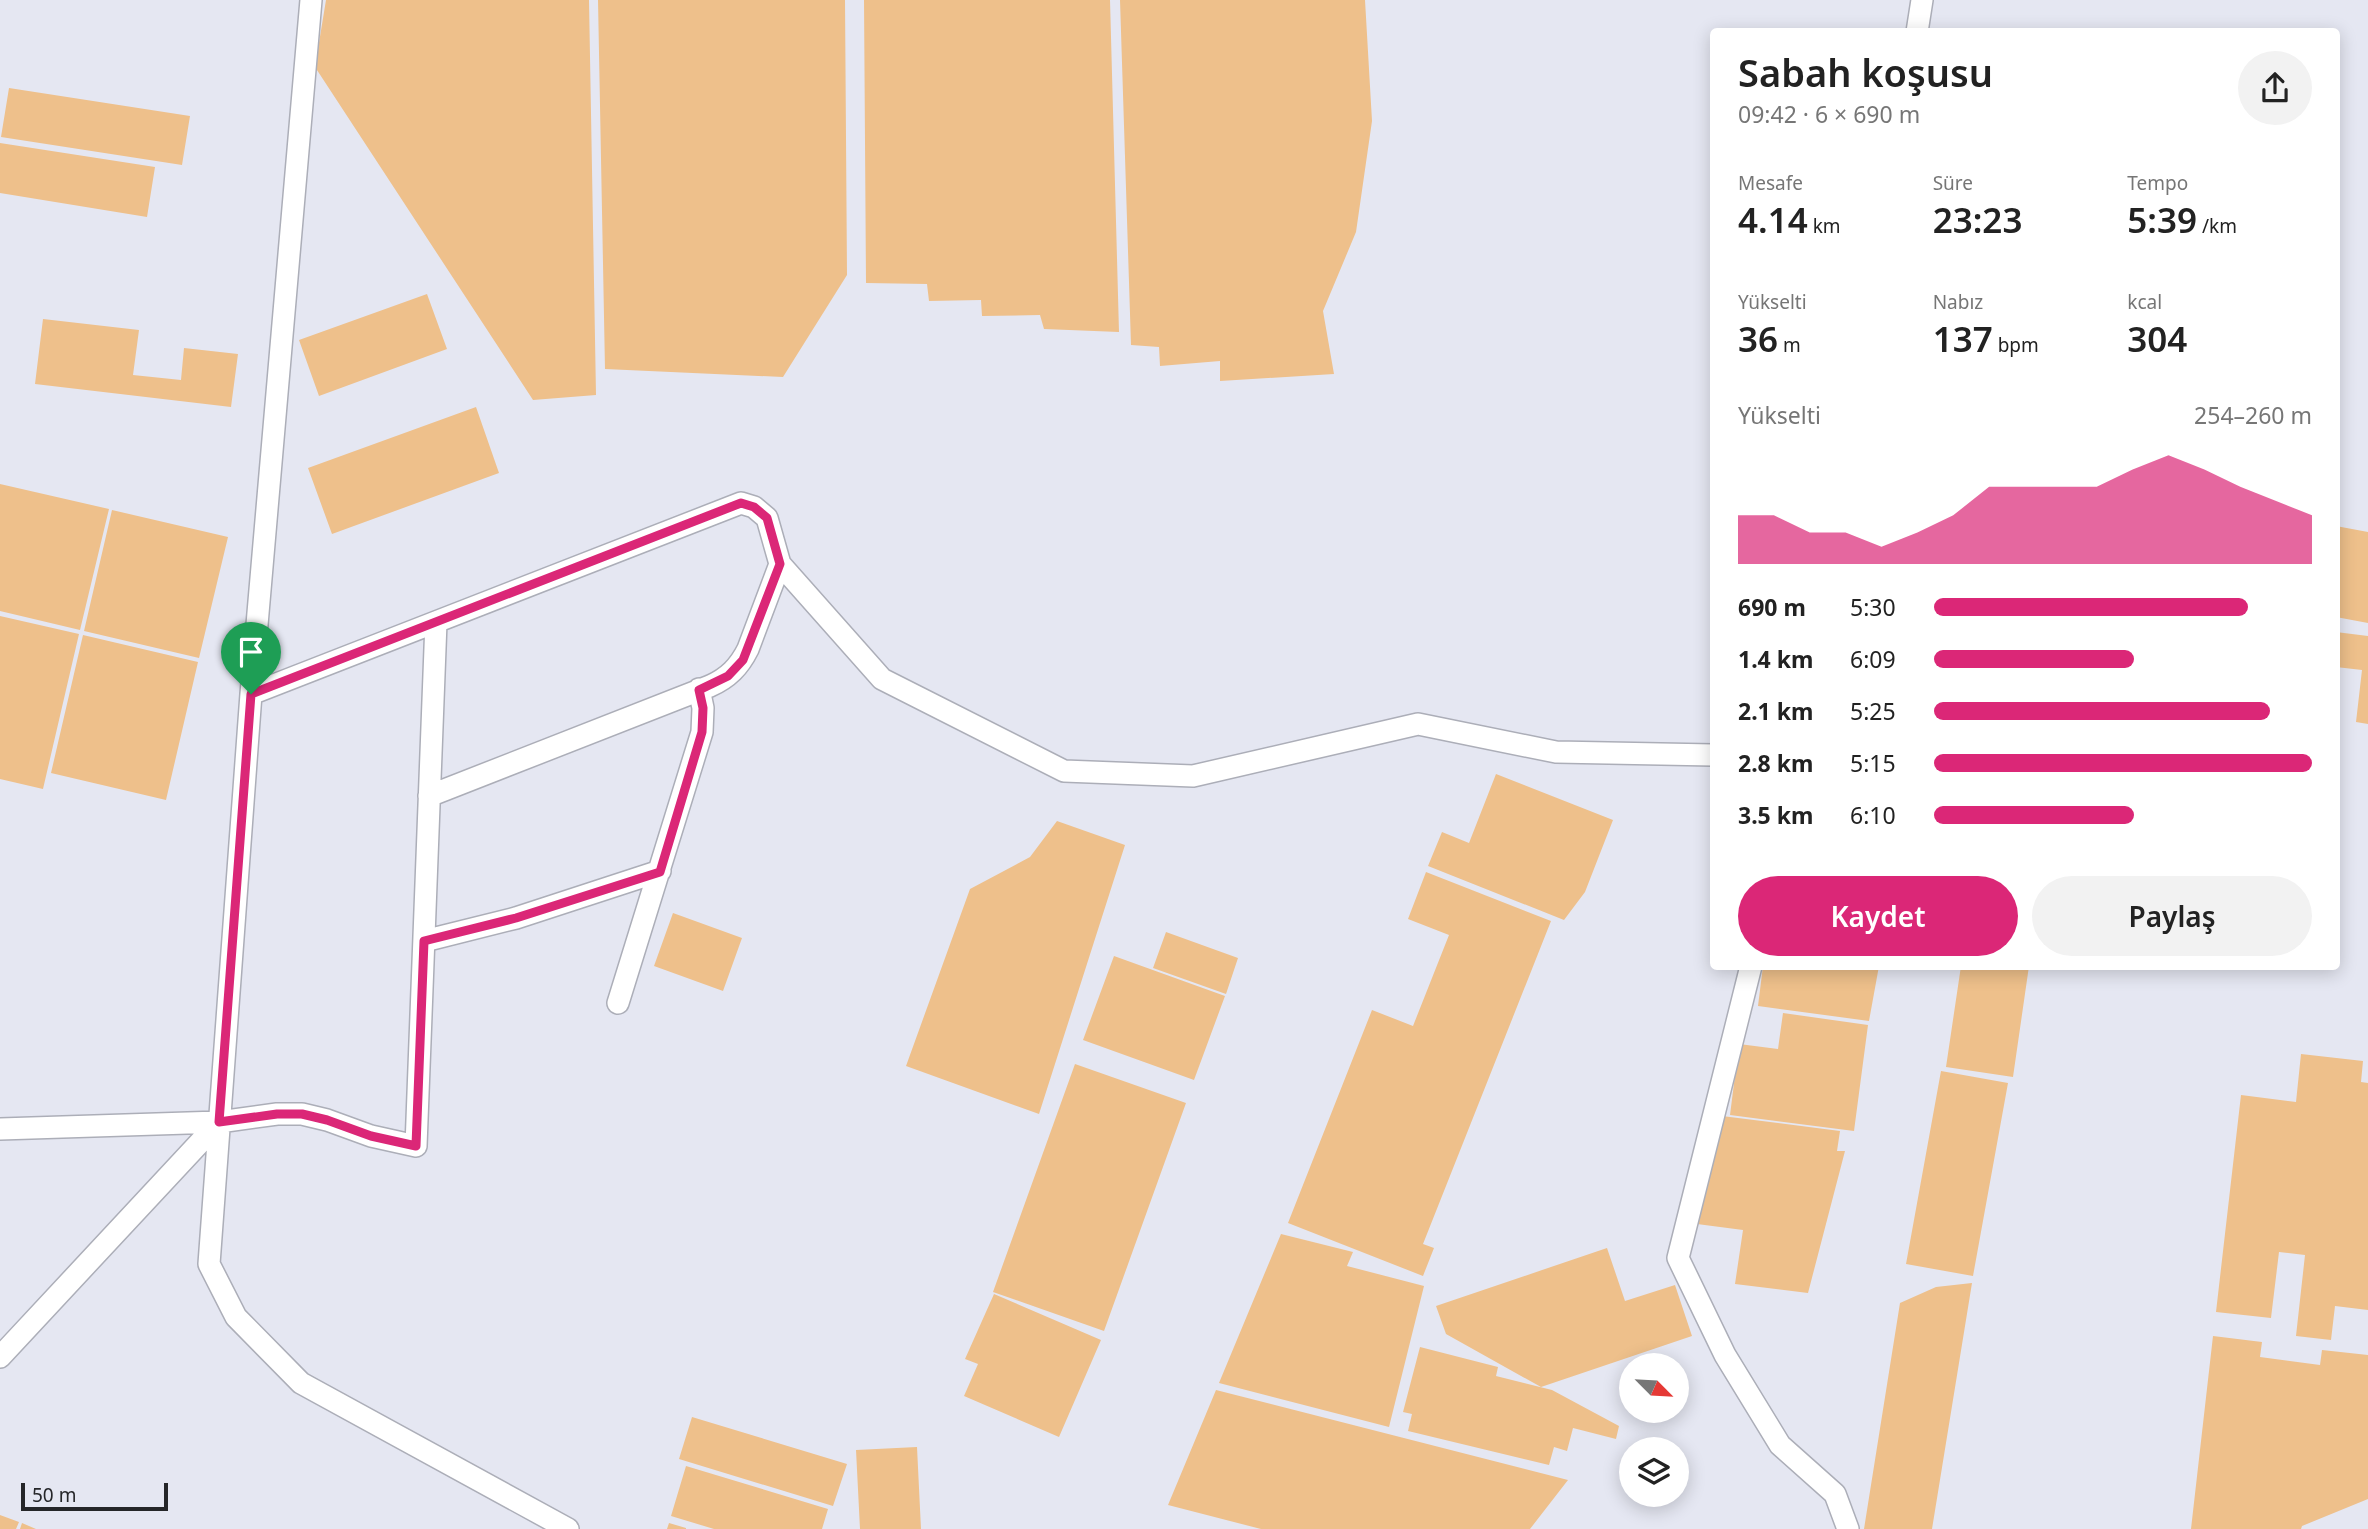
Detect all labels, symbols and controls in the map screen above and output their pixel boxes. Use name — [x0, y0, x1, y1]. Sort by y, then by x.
text: Sabah koşusu — [1738, 46, 1993, 98]
button: share — [2238, 51, 2312, 125]
text: 09:42 · 6 × 690 m — [1738, 98, 1920, 130]
text: Mesafe — [1738, 170, 1803, 196]
text: Süre — [1933, 170, 1973, 196]
text: Tempo — [2127, 170, 2188, 196]
text: 4.14 — [1738, 196, 1808, 243]
text: 23:23 — [1933, 196, 2022, 243]
text: 5:39 — [2127, 196, 2197, 243]
text: km — [1808, 213, 1841, 239]
text: /km — [2197, 213, 2237, 239]
text: Yükselti — [1738, 289, 1807, 315]
text: Nabız — [1933, 289, 1983, 315]
text: kcal — [2127, 289, 2162, 315]
text: 36 — [1738, 315, 1778, 362]
text: 137 — [1933, 315, 1993, 362]
text: 304 — [2127, 315, 2187, 362]
text: m — [1778, 332, 1801, 358]
text: bpm — [1993, 332, 2039, 358]
text: Yükselti — [1738, 399, 1821, 431]
text: 254–260 m — [2194, 399, 2312, 431]
text: 690 m — [1738, 591, 1806, 623]
text: 5:30 — [1850, 591, 1896, 623]
pin — [221, 622, 281, 694]
icon: arrive — [232, 633, 270, 671]
text: 1.4 km — [1738, 643, 1813, 675]
text: 6:09 — [1850, 643, 1896, 675]
text: 2.1 km — [1738, 695, 1813, 727]
text: 5:25 — [1850, 695, 1896, 727]
text: 2.8 km — [1738, 747, 1813, 779]
text: 5:15 — [1850, 747, 1896, 779]
text: 3.5 km — [1738, 799, 1813, 831]
text: 6:10 — [1850, 799, 1896, 831]
button: Kaydet — [1738, 876, 2018, 956]
button: Paylaş — [2032, 876, 2312, 956]
north arrow — [1619, 1353, 1689, 1423]
map controls — [1619, 1353, 1689, 1507]
button: layers — [1619, 1437, 1689, 1507]
scale bar — [21, 1480, 168, 1512]
text: 50 m — [32, 1482, 76, 1508]

